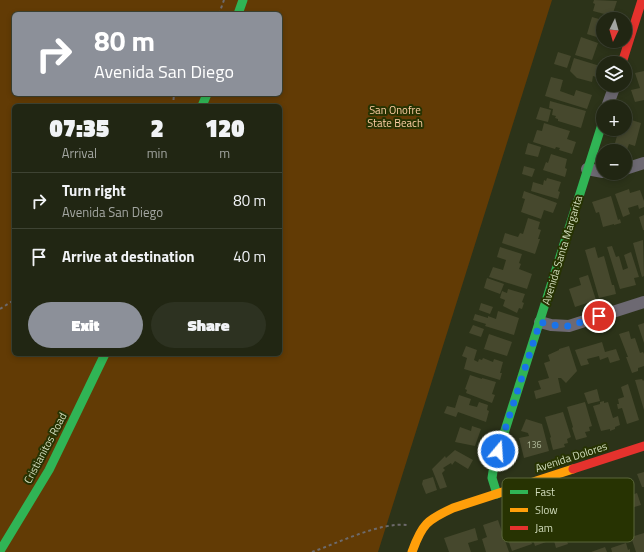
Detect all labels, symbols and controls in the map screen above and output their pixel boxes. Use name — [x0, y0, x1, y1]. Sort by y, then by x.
north arrow — [596, 12, 632, 48]
map controls — [596, 12, 632, 180]
text: 80 m — [94, 19, 155, 62]
icon: right — [28, 28, 80, 80]
button: layers — [596, 56, 632, 92]
text: Avenida San Diego — [94, 58, 234, 85]
button: + — [596, 100, 632, 136]
park label: San Onofre State Beach — [367, 102, 423, 131]
text: 07:35 — [49, 110, 109, 146]
text: 2 — [150, 110, 164, 146]
text: 120 — [205, 110, 244, 146]
text: Arrival — [62, 143, 97, 163]
text: min — [147, 143, 167, 163]
text: m — [219, 143, 230, 163]
button: − — [596, 144, 632, 180]
text: Turn right — [62, 179, 126, 202]
text: 80 m — [233, 189, 266, 212]
icon: right — [28, 190, 50, 212]
street label: Avenida Santa Margarita — [538, 193, 586, 307]
text: Avenida San Diego — [62, 202, 163, 222]
text: Arrive at destination — [62, 245, 195, 268]
text: 40 m — [233, 245, 266, 268]
icon: arrive — [28, 246, 50, 268]
pin — [582, 299, 616, 333]
button: Exit — [28, 302, 143, 348]
button: Share — [151, 302, 266, 348]
icon: arrive — [588, 305, 610, 327]
street label: Cristianitos Road — [20, 409, 71, 486]
position arrow — [477, 430, 519, 472]
house number: 136 — [526, 438, 542, 451]
street label: Avenida Dolores — [533, 438, 609, 476]
legend — [502, 478, 634, 542]
text: Fast — [535, 484, 555, 500]
text: Slow — [535, 502, 558, 518]
text: Jam — [535, 520, 553, 536]

